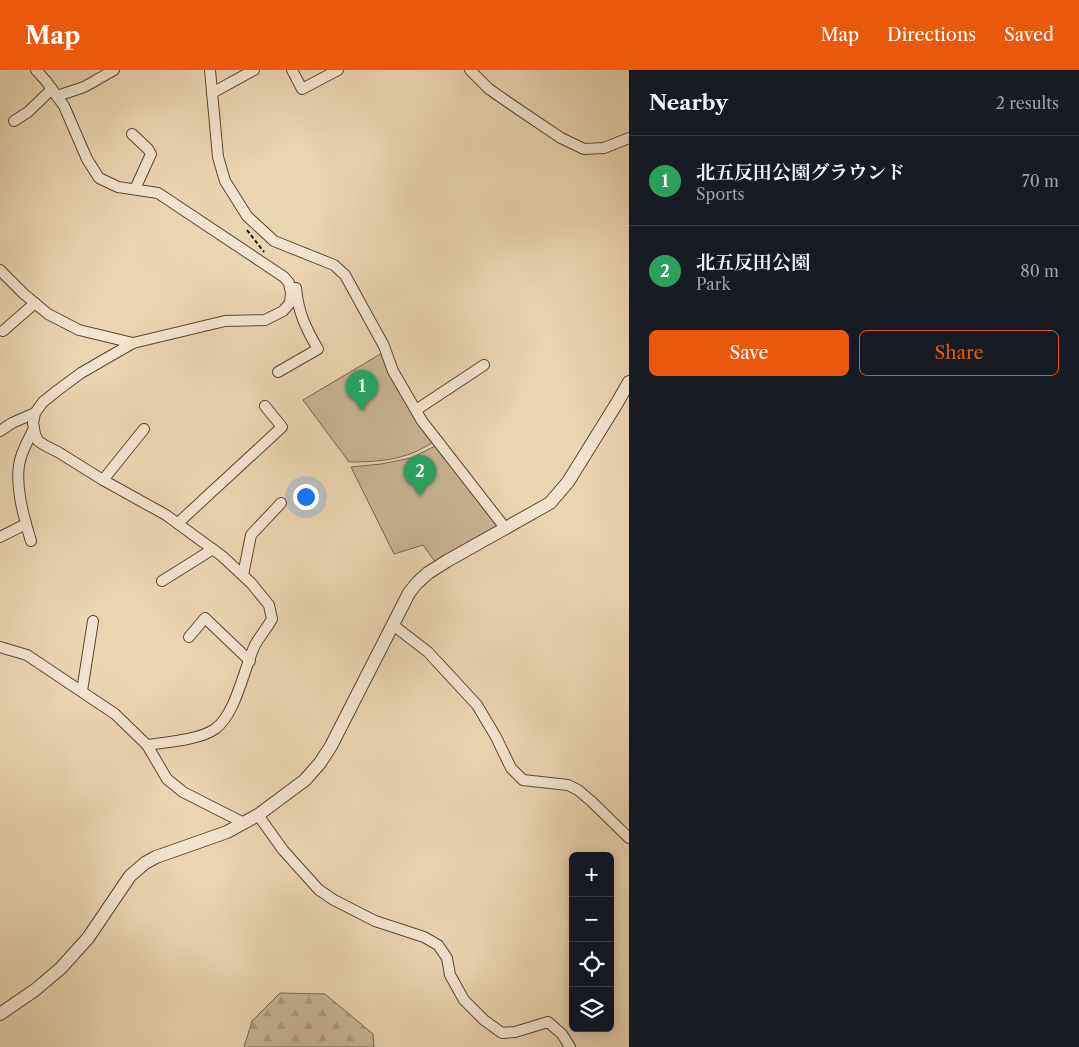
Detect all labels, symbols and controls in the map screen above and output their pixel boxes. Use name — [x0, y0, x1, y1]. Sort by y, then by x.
text: Map — [25, 21, 80, 50]
text: Map — [820, 24, 859, 46]
text: Directions — [887, 24, 976, 46]
text: Saved — [1004, 24, 1054, 46]
text: Nearby — [649, 90, 728, 115]
text: 2 results — [996, 93, 1059, 113]
text: 北五反田公園グラウンド — [696, 161, 905, 184]
text: 1 — [661, 171, 669, 191]
text: 70 m — [1022, 171, 1059, 191]
text: Sports — [696, 184, 745, 204]
text: 北五反田公園 — [696, 251, 810, 274]
text: 2 — [660, 261, 670, 281]
text: 80 m — [1020, 261, 1059, 281]
text: Park — [696, 274, 731, 294]
button: Save — [649, 330, 849, 376]
button: Share — [859, 330, 1059, 376]
pin: 1 — [346, 370, 378, 411]
pin: 2 — [404, 455, 436, 496]
your location — [293, 484, 319, 510]
map controls — [569, 852, 614, 1032]
button: + — [569, 852, 614, 897]
button: − — [569, 897, 614, 942]
button: locate — [569, 942, 614, 987]
button: layers — [569, 987, 614, 1032]

